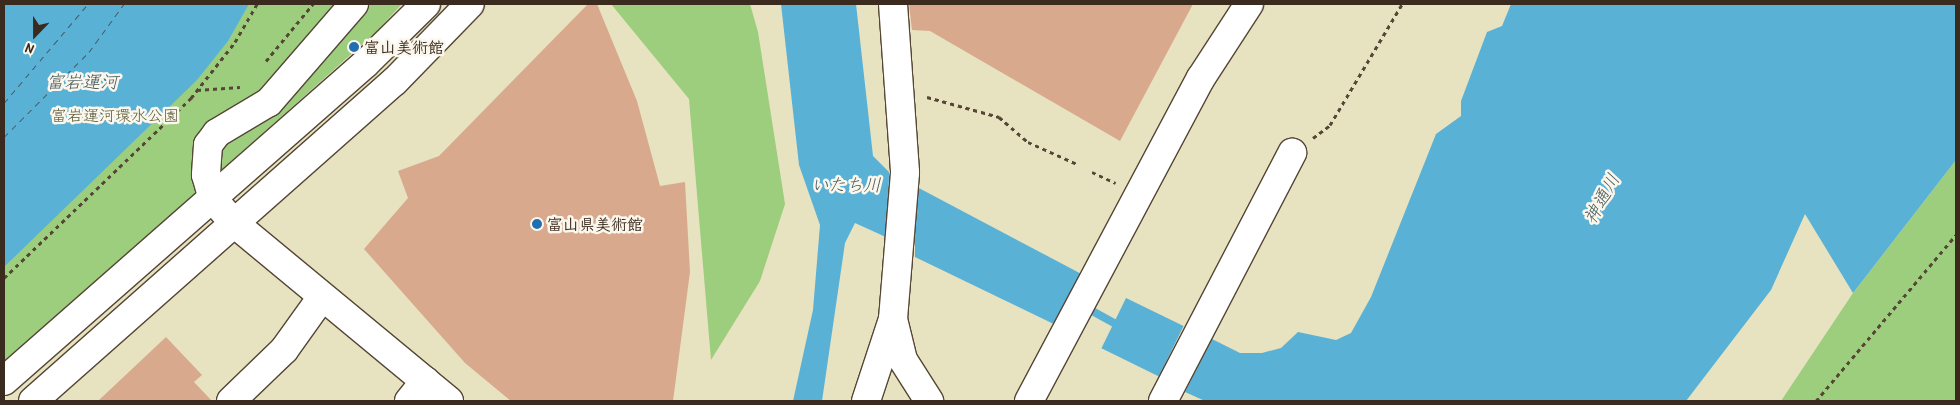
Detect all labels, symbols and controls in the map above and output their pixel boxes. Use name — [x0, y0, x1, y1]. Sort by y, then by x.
north arrow — [10, 10, 60, 60]
place label: 富山美術館 — [364, 37, 444, 57]
text: N — [22, 39, 36, 60]
marker: 富山美術館 — [348, 41, 360, 53]
water label: 富岩運河 — [46, 71, 118, 93]
park label: 富岩運河環水公園 — [51, 105, 179, 125]
water label: 神通川 — [1579, 170, 1625, 228]
water label: いたち川 — [810, 174, 882, 196]
place label: 富山県美術館 — [547, 214, 643, 234]
marker: 富山県美術館 — [531, 218, 543, 230]

